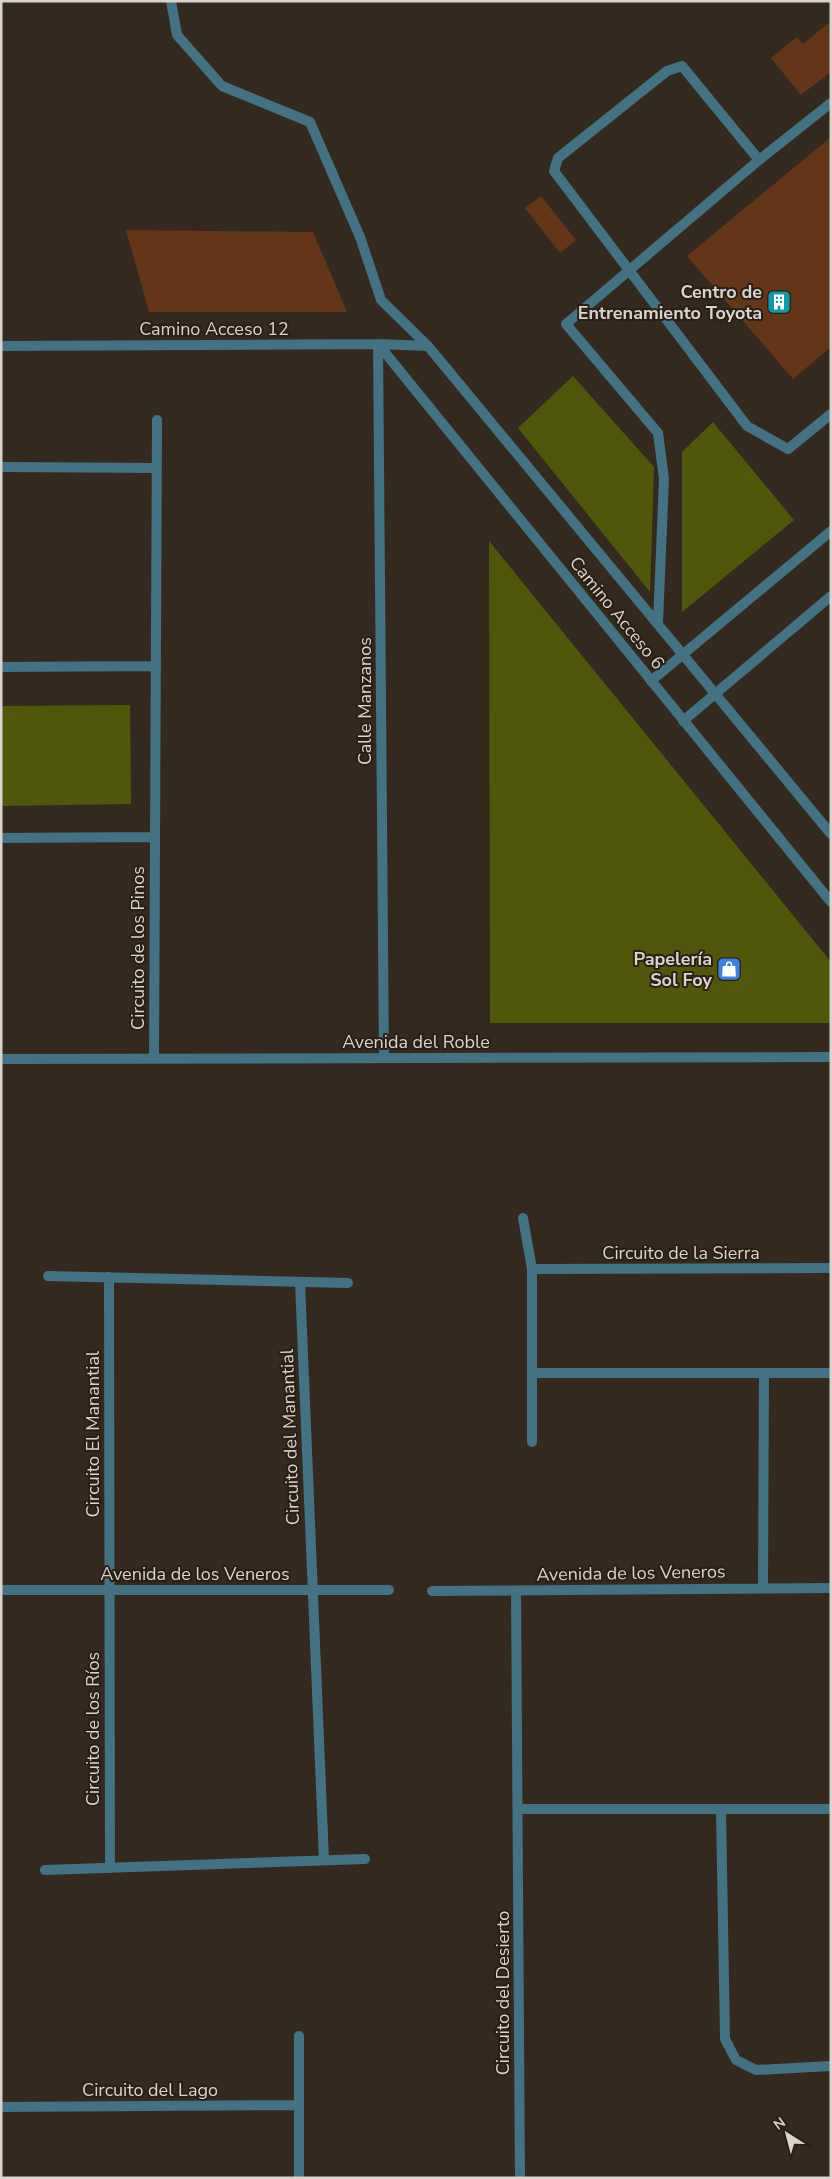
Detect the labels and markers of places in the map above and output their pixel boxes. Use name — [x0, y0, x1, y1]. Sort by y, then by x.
place label: Centro de Entrenamiento Toyota — [578, 280, 762, 325]
building icon: Centro de Entrenamiento Toyota — [766, 289, 792, 315]
place label: Papelería Sol Foy — [633, 947, 713, 992]
shop icon: Papelería Sol Foy — [716, 956, 742, 982]

